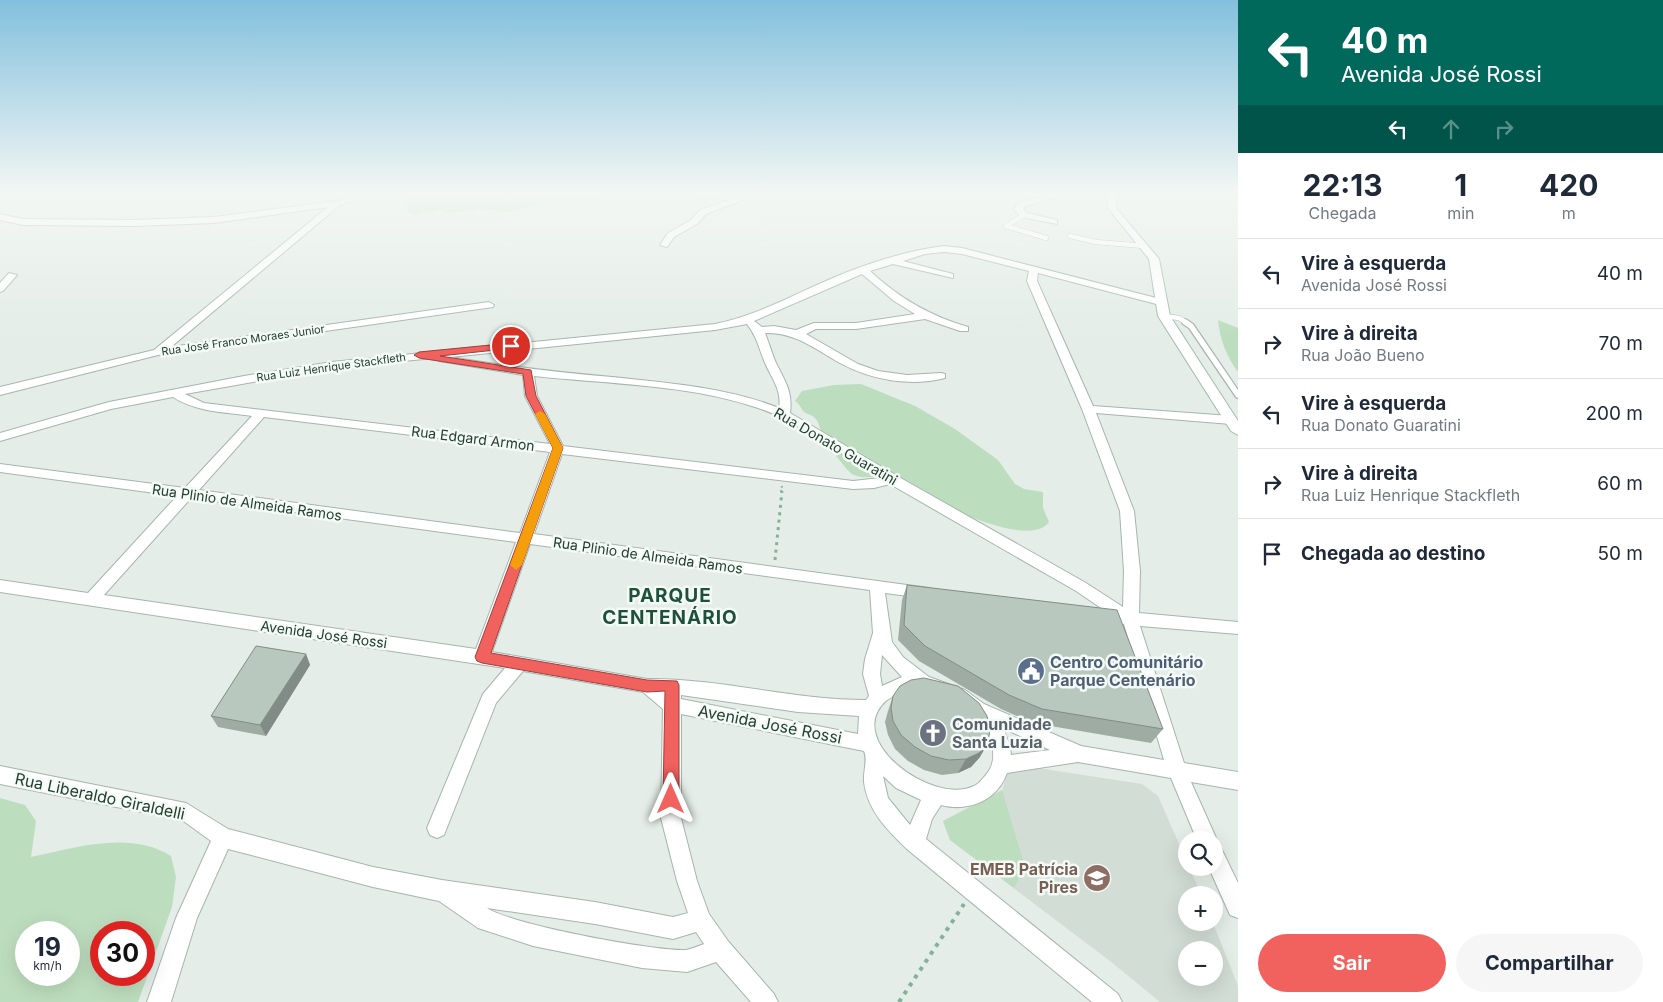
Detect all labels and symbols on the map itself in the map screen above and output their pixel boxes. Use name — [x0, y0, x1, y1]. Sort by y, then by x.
street label: Rua José Franco Moraes Junior — [160, 322, 326, 358]
pin — [490, 325, 532, 367]
street label: Rua Luiz Henrique Stackfleth — [255, 350, 407, 384]
street label: Rua Donato Guaratini — [771, 404, 901, 488]
street label: Rua Edgard Armon — [410, 422, 536, 454]
street label: Rua Plinio de Almeida Ramos — [151, 480, 343, 524]
street label: Rua Plinio de Almeida Ramos — [552, 533, 744, 577]
district label: PARQUE CENTENÁRIO — [602, 584, 738, 629]
street label: Avenida José Rossi — [260, 617, 388, 651]
place label: Centro Comunitário Parque Centenário — [1050, 652, 1204, 690]
public building icon: Centro Comunitário Parque Centenário — [1016, 656, 1046, 686]
street label: Avenida José Rossi — [696, 700, 844, 748]
place label: Comunidade Santa Luzia — [952, 714, 1052, 752]
church icon: Comunidade Santa Luzia — [918, 718, 948, 748]
street label: Rua Liberaldo Giraldelli — [13, 768, 187, 824]
position arrow — [644, 772, 696, 824]
place label: EMEB Patrícia Pires — [970, 859, 1078, 897]
school or university icon: EMEB Patrícia Pires — [1082, 863, 1112, 893]
speed limit sign: 30 — [90, 921, 155, 986]

